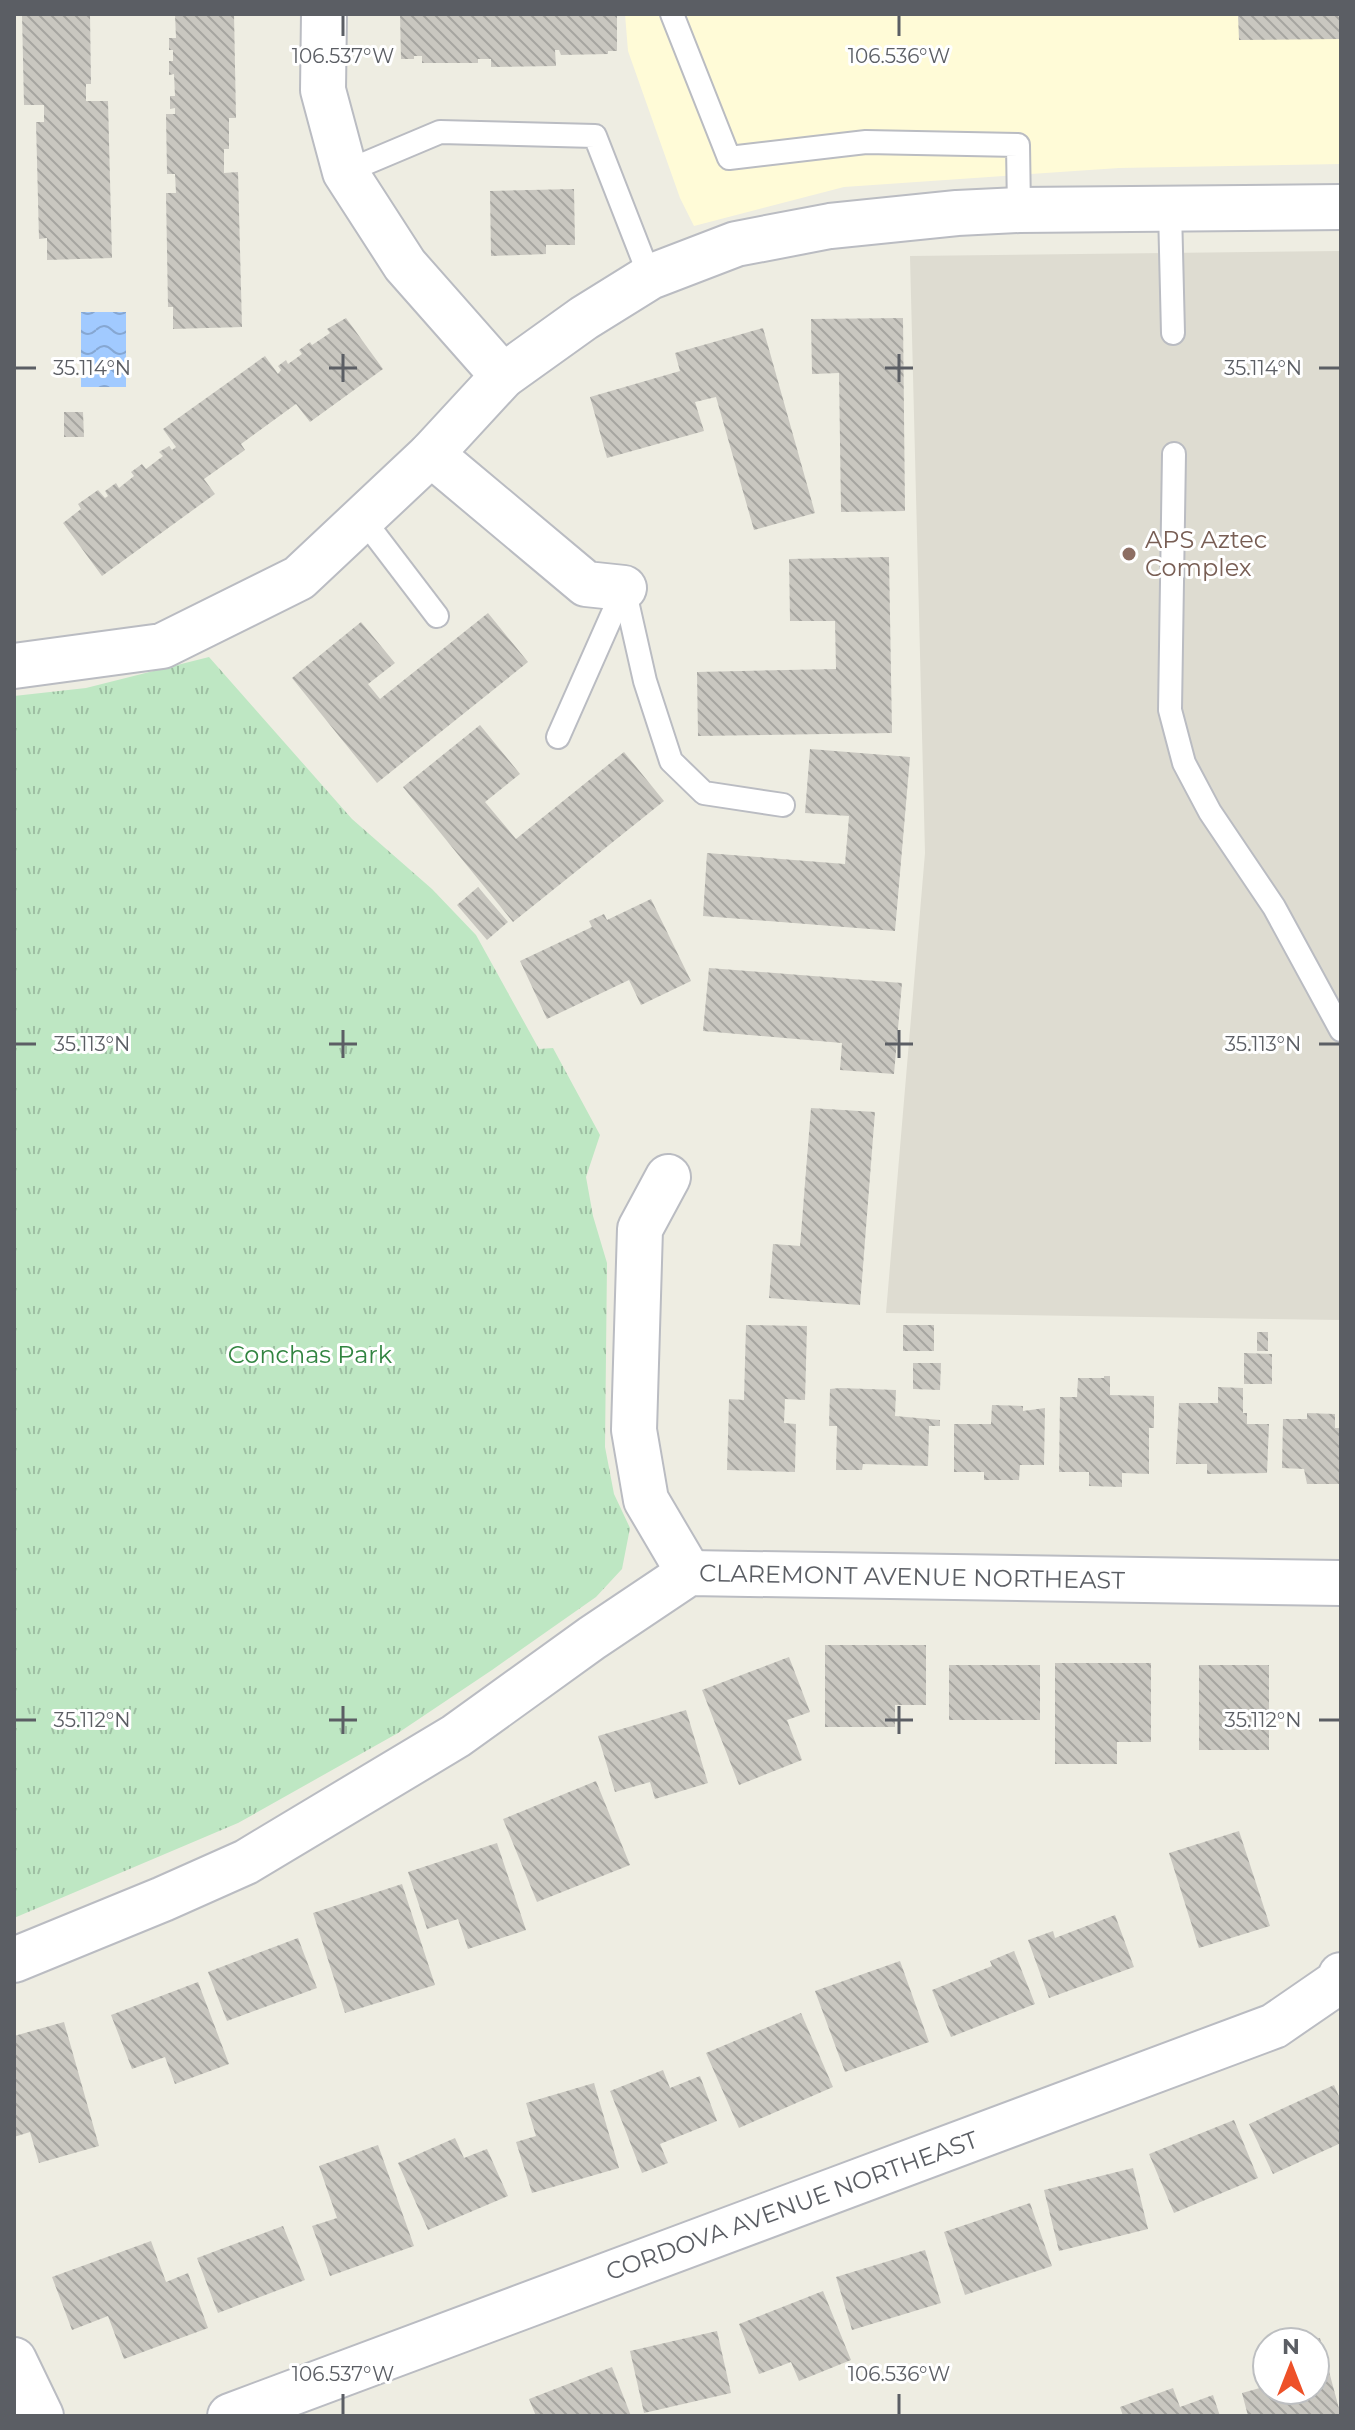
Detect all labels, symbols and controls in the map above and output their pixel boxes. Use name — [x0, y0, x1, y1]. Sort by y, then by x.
text: 106.537°W — [292, 44, 394, 68]
text: 106.536°W — [848, 44, 950, 68]
text: 35.114°N — [53, 356, 131, 380]
text: 35.114°N — [1224, 356, 1302, 380]
place label: APS Aztec Complex — [1145, 525, 1267, 582]
marker: APS Aztec Complex — [1120, 545, 1138, 563]
text: 35.113°N — [54, 1032, 130, 1056]
text: 35.113°N — [1225, 1032, 1301, 1056]
park label: Conchas Park — [228, 1340, 393, 1369]
street label: CLAREMONT AVENUE NORTHEAST — [699, 1558, 1125, 1595]
text: 35.112°N — [54, 1708, 130, 1732]
text: 35.112°N — [1225, 1708, 1301, 1732]
street label: CORDOVA AVENUE NORTHEAST — [602, 2124, 982, 2286]
north arrow — [1251, 2326, 1331, 2406]
text: N — [1282, 2333, 1300, 2360]
text: 106.537°W — [292, 2362, 394, 2386]
text: 106.536°W — [848, 2362, 950, 2386]

